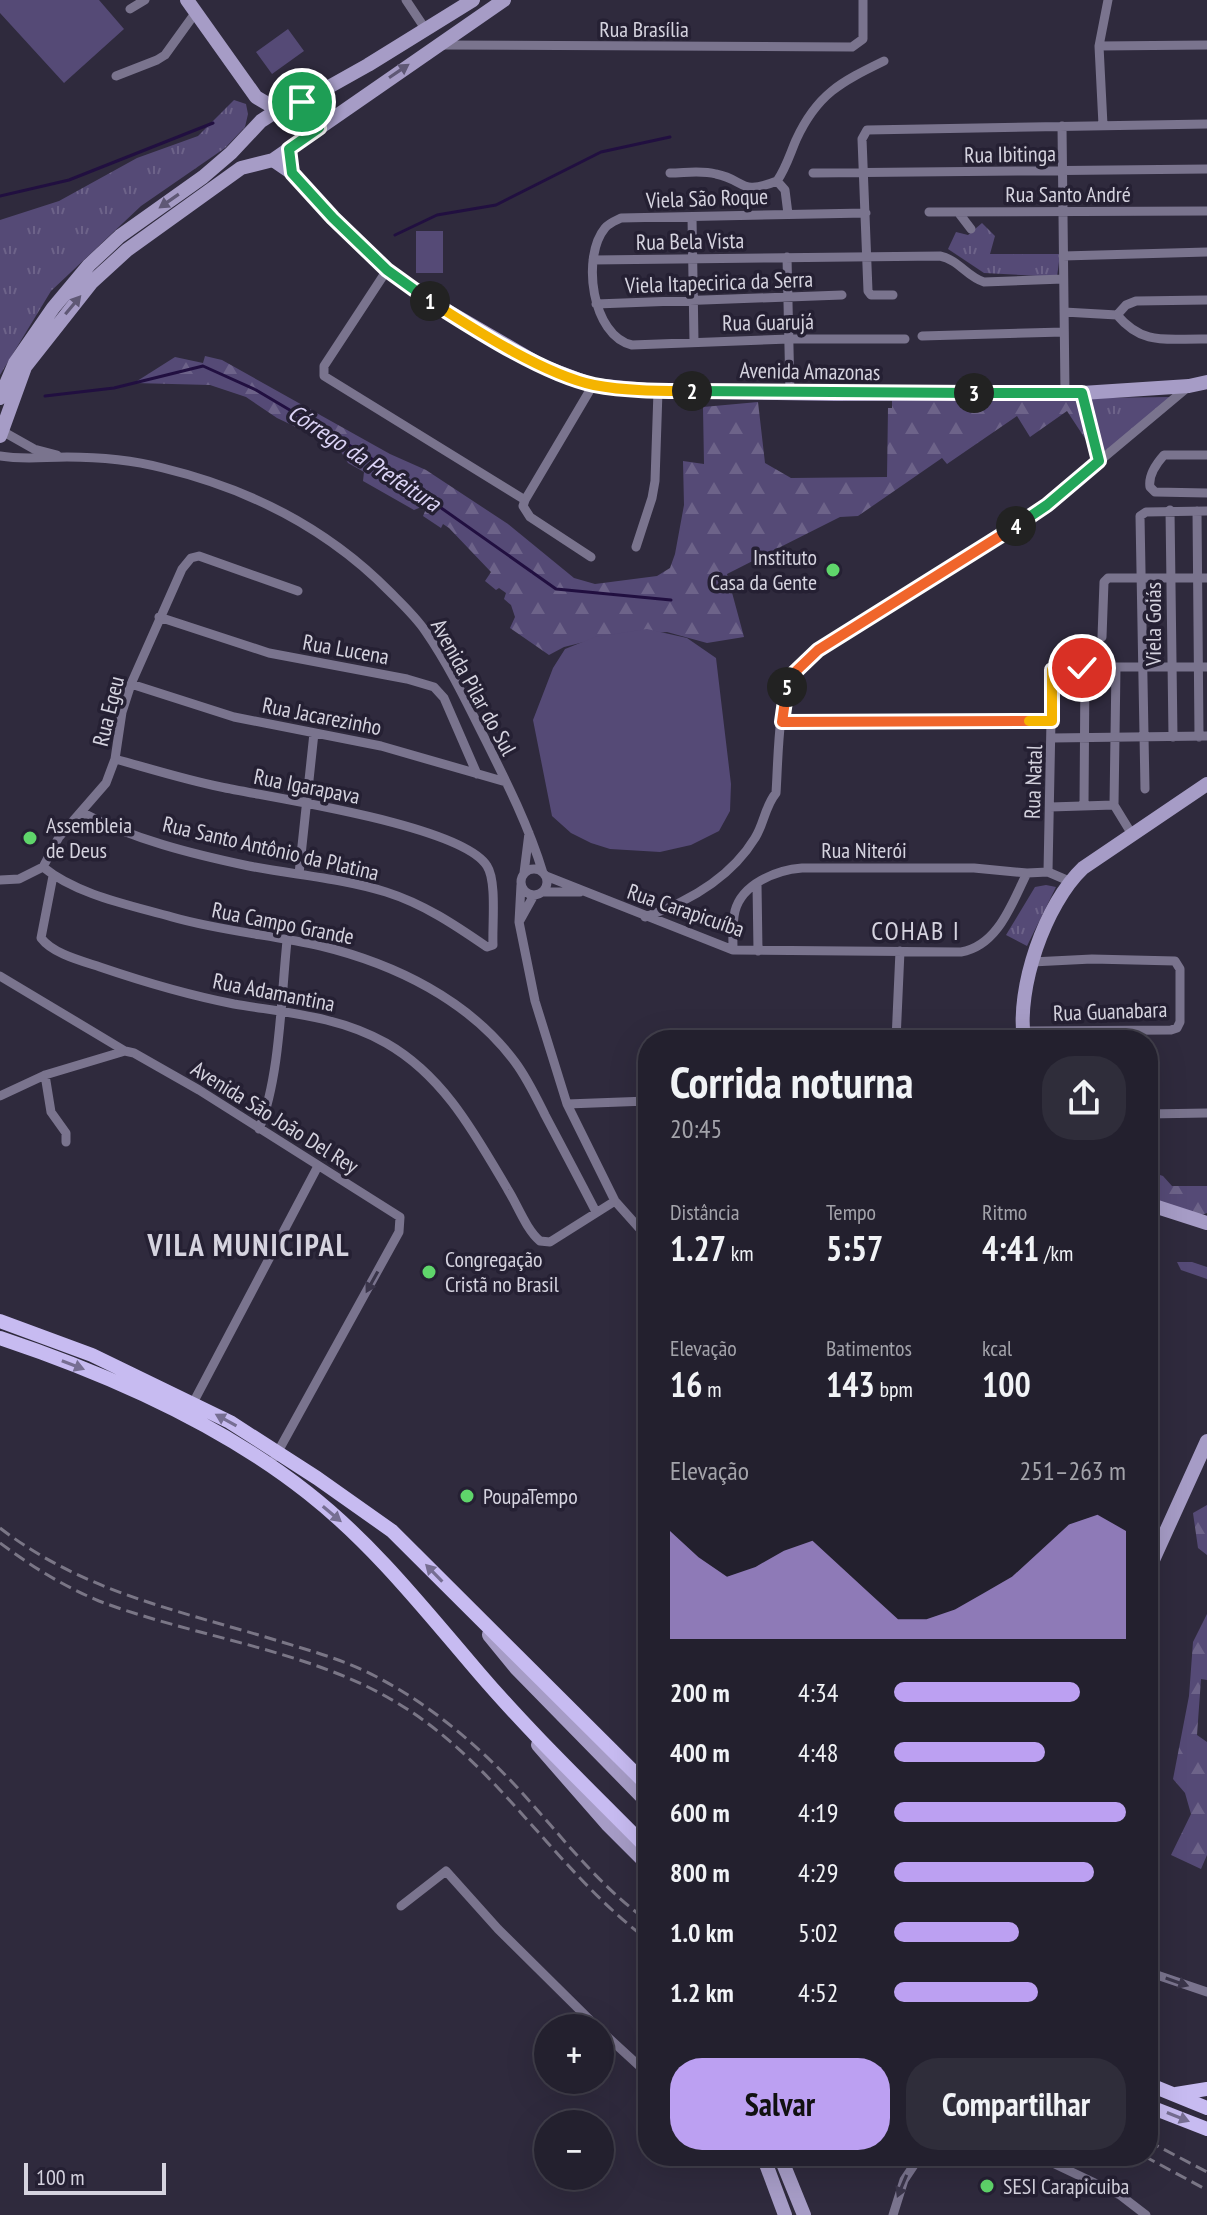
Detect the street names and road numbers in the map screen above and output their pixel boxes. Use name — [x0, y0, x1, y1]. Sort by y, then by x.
street label: Rua Brasília — [599, 15, 689, 43]
street label: Rua Ibitinga — [964, 139, 1056, 169]
street label: Rua Santo André — [1005, 180, 1131, 208]
street label: Viela São Roque — [644, 182, 769, 214]
street label: Rua Bela Vista — [636, 226, 744, 256]
street label: Viela Itapecirica da Serra — [623, 265, 814, 299]
street label: Rua Guarujá — [722, 307, 814, 337]
street label: Avenida Amazonas — [739, 356, 881, 386]
street label: Viela Goiás — [1139, 582, 1167, 667]
street label: Avenida Pilar do Sul — [425, 614, 523, 761]
street label: Rua Lucena — [301, 628, 391, 670]
street label: Rua Egeu — [86, 673, 130, 749]
street label: Rua Jacarezinho — [260, 691, 384, 741]
street label: Rua Natal — [1018, 744, 1048, 820]
street label: Rua Igarapava — [252, 762, 362, 810]
street label: Rua Santo Antônio da Platina — [160, 809, 382, 887]
street label: Rua Niterói — [821, 836, 907, 864]
street label: Rua Carapicuíba — [624, 877, 748, 943]
street label: Rua Campo Grande — [210, 896, 356, 950]
street label: Rua Adamantina — [211, 966, 337, 1018]
street label: Rua Guanabara — [1052, 995, 1168, 1027]
street label: Avenida São João Del Rey — [186, 1054, 364, 1180]

